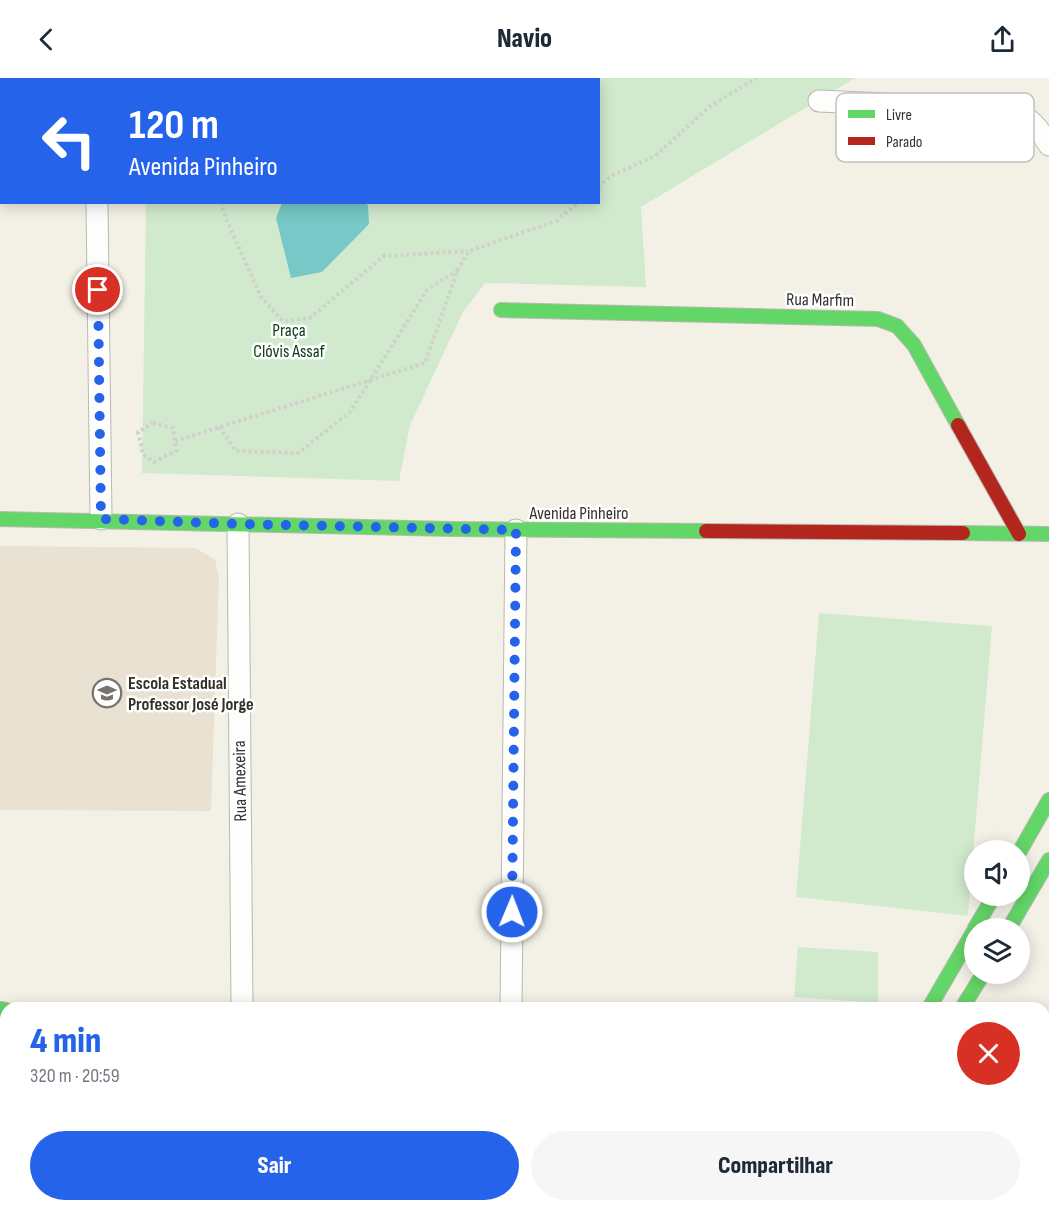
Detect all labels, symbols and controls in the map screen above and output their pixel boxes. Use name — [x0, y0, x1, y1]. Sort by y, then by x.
icon: back — [30, 23, 63, 56]
text: Navio — [497, 23, 552, 55]
icon: share — [986, 23, 1019, 56]
legend — [836, 93, 1034, 162]
text: 120 m — [129, 100, 219, 151]
icon: left — [30, 102, 108, 180]
text: Livre — [886, 106, 912, 125]
text: Parado — [886, 133, 923, 152]
text: Avenida Pinheiro — [129, 151, 278, 183]
pin — [72, 264, 123, 315]
icon: arrive — [81, 273, 114, 306]
street label: Rua Marfim — [786, 289, 854, 311]
park label: Praça Clóvis Assaf — [253, 320, 326, 362]
street label: Avenida Pinheiro — [528, 503, 629, 524]
place label: Escola Estadual Professor José Jorge — [128, 673, 254, 715]
school or university icon: Escola Estadual Professor José Jorge — [91, 677, 123, 709]
street label: Rua Amexeira — [229, 740, 251, 822]
map controls — [964, 840, 1030, 984]
button: sound — [964, 840, 1030, 906]
position arrow — [480, 880, 544, 944]
button: layers — [964, 918, 1030, 984]
text: 4 min — [30, 1020, 101, 1063]
button: close — [957, 1022, 1020, 1085]
text: 320 m · 20:59 — [30, 1064, 120, 1088]
button: Sair — [30, 1131, 519, 1200]
button: Compartilhar — [531, 1131, 1020, 1200]

